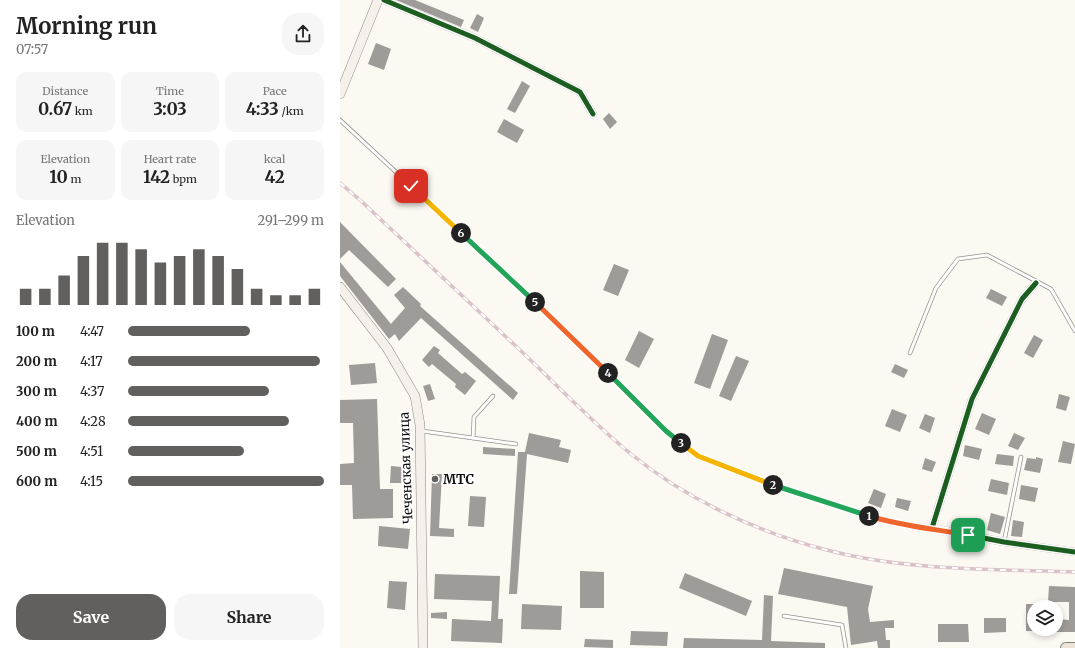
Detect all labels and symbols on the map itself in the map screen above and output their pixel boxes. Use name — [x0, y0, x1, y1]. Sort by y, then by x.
pin — [394, 169, 428, 203]
pin: 6 — [451, 223, 471, 243]
pin: 5 — [525, 292, 545, 312]
pin: 4 — [598, 363, 618, 383]
street label: Чеченская улица — [396, 412, 416, 524]
pin: 3 — [671, 433, 691, 453]
place label: МТС — [443, 471, 475, 488]
marker: МТС — [430, 474, 440, 484]
pin: 2 — [763, 475, 783, 495]
pin: 1 — [859, 506, 879, 526]
pin — [951, 518, 985, 552]

